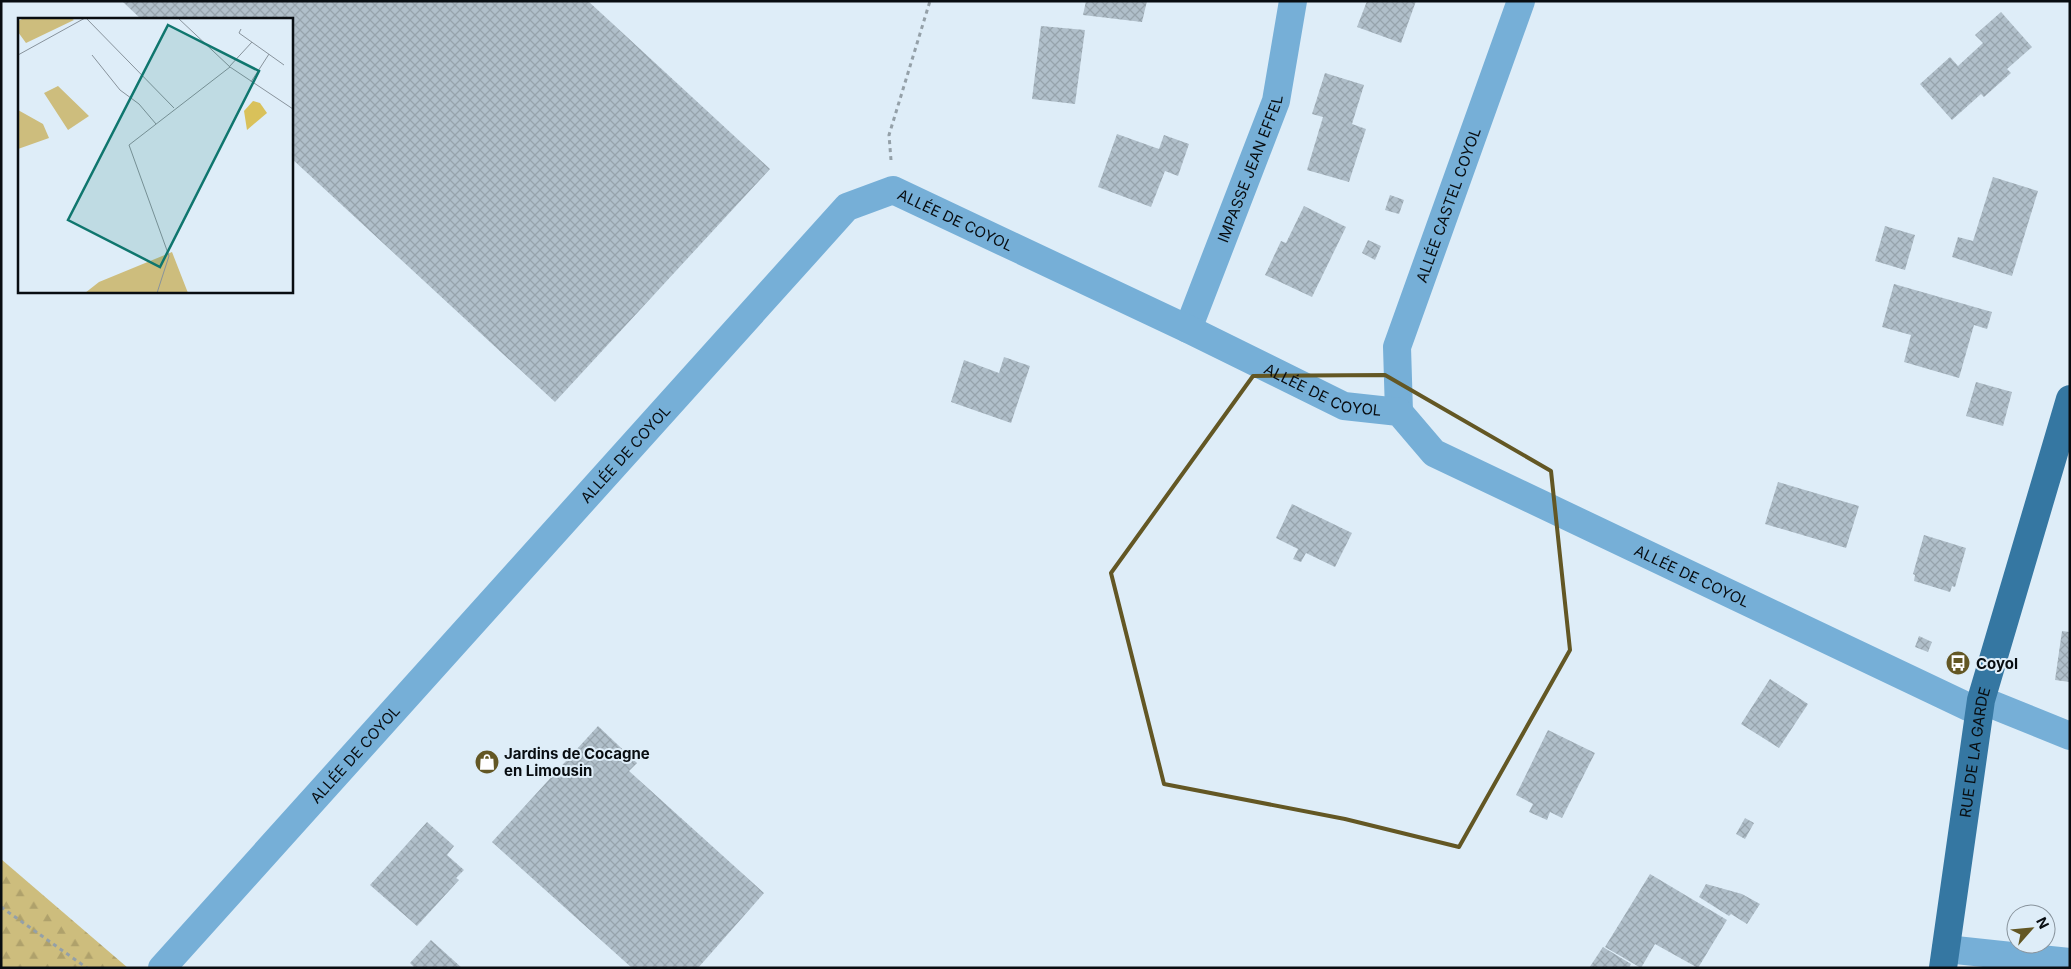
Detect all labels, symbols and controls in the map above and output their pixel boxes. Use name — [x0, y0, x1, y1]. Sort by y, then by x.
inset map — [18, 18, 292, 292]
street label: IMPASSE JEAN EFFEL — [1213, 94, 1286, 245]
street label: ALLÉE CASTEL COYOL — [1411, 125, 1484, 285]
street label: ALLÉE DE COYOL — [895, 184, 1016, 255]
street label: ALLÉE DE COYOL — [1261, 359, 1382, 420]
street label: ALLÉE DE COYOL — [576, 401, 674, 507]
street label: ALLÉE DE COYOL — [1631, 540, 1753, 611]
bus stop icon: Coyol — [1945, 650, 1971, 676]
place label: Coyol — [1976, 654, 2018, 673]
street label: RUE DE LA GARDE — [1955, 685, 1994, 819]
street label: ALLÉE DE COYOL — [306, 701, 404, 807]
place label: Jardins de Cocagne en Limousin — [504, 744, 650, 780]
shop icon: Jardins de Cocagne en Limousin — [474, 749, 500, 775]
north arrow — [2006, 904, 2056, 954]
text: N — [2033, 914, 2053, 931]

